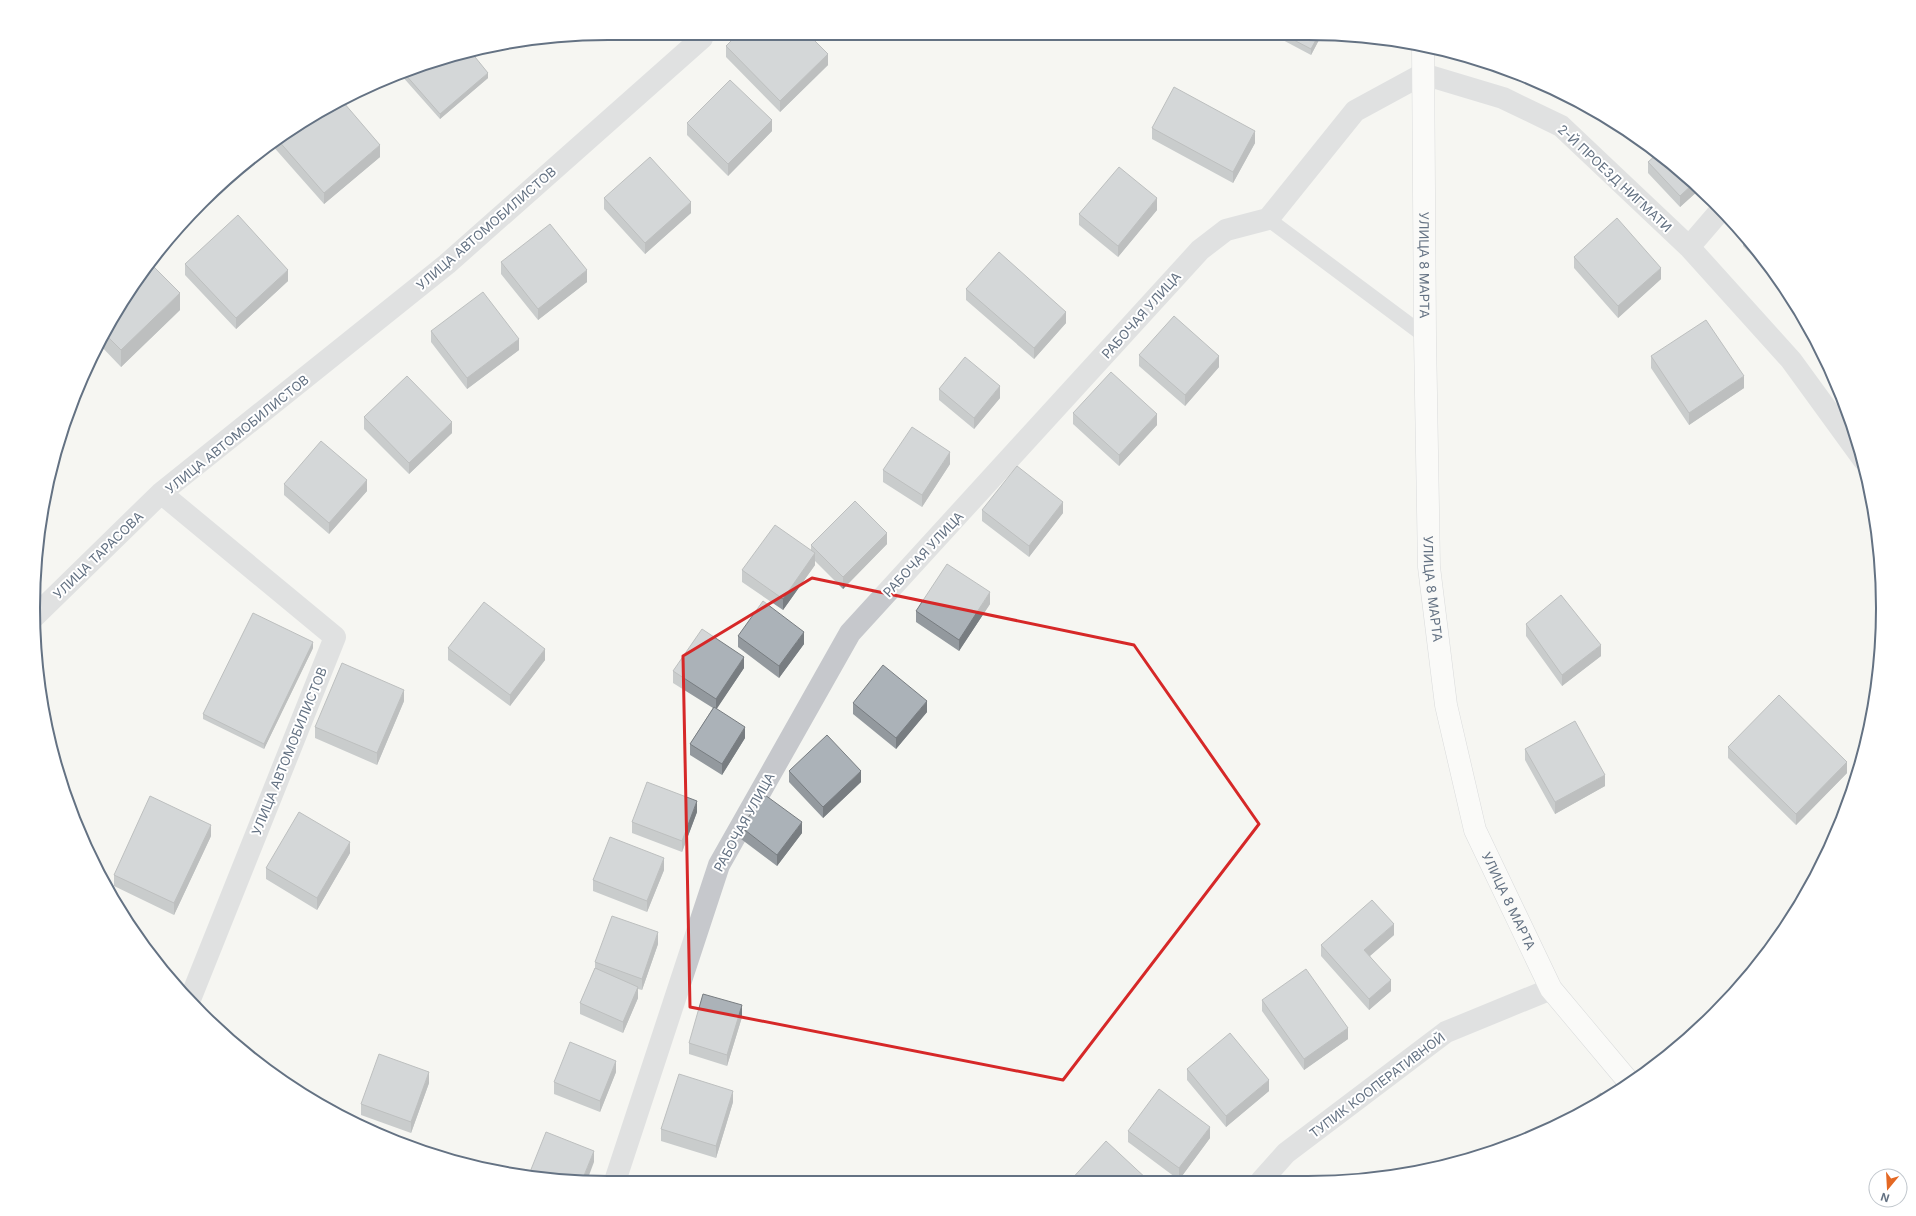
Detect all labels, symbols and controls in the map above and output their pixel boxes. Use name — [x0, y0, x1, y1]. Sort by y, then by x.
street label: 2-Й ПРОЕЗД НИГМАТИ — [1555, 121, 1675, 235]
street label: УЛИЦА АВТОМОБИЛИСТОВ — [413, 163, 559, 293]
street label: УЛИЦА 8 МАРТА — [1416, 212, 1433, 318]
street label: РАБОЧАЯ УЛИЦА — [1098, 268, 1184, 362]
street label: УЛИЦА АВТОМОБИЛИСТОВ — [162, 371, 312, 497]
street label: УЛИЦА ТАРАСОВА — [50, 508, 146, 602]
street label: РАБОЧАЯ УЛИЦА — [879, 508, 967, 600]
street label: УЛИЦА 8 МАРТА — [1420, 535, 1446, 643]
street label: УЛИЦА АВТОМОБИЛИСТОВ — [248, 665, 330, 837]
street label: РАБОЧАЯ УЛИЦА — [710, 770, 778, 874]
street label: УЛИЦА 8 МАРТА — [1479, 849, 1539, 953]
street label: ТУПИК КООПЕРАТИВНОЙ — [1306, 1029, 1448, 1141]
north arrow — [1868, 1168, 1908, 1208]
text: N — [1879, 1190, 1891, 1205]

